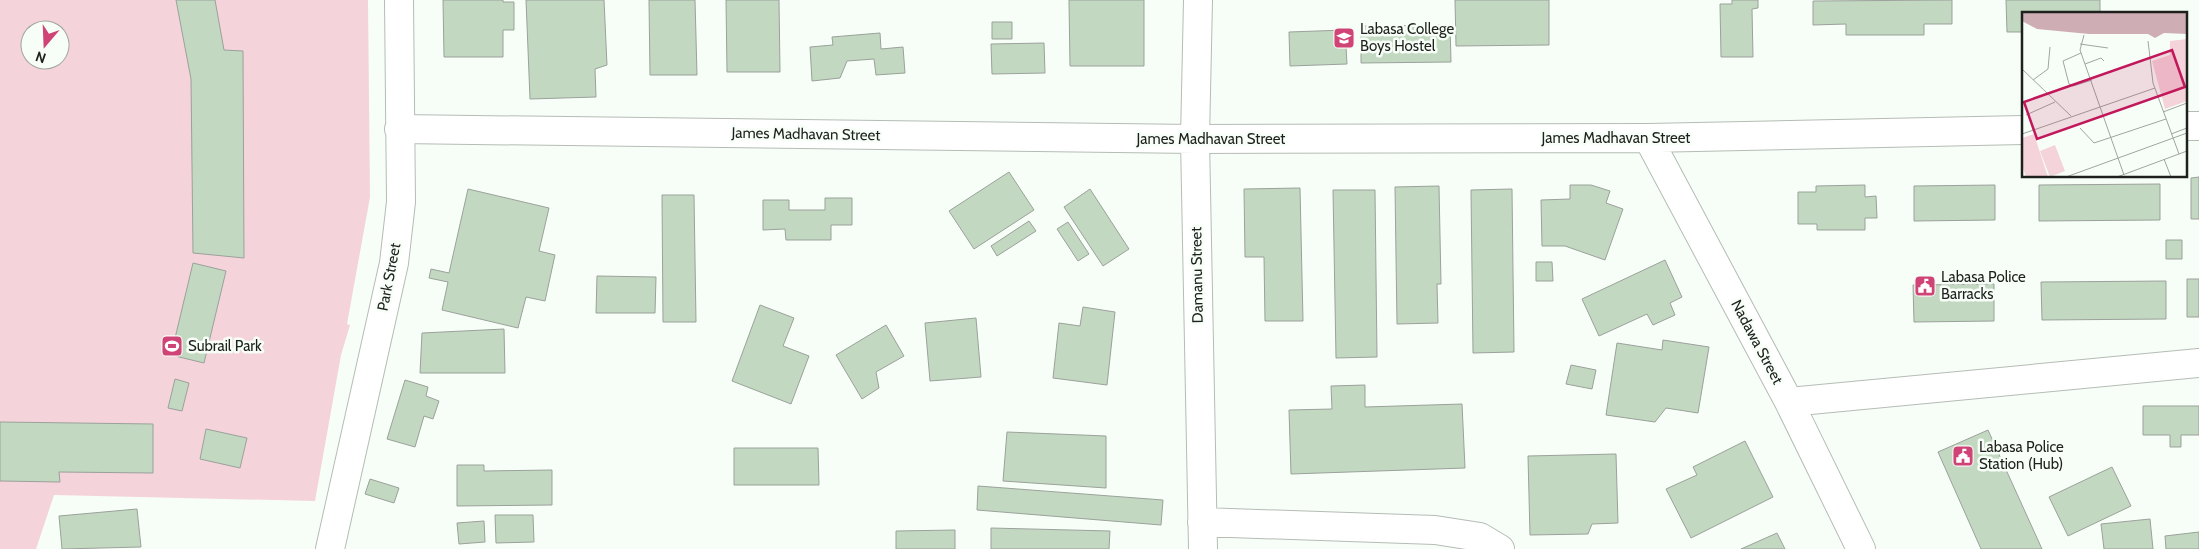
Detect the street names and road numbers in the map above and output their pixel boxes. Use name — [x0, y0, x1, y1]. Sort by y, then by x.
street label: James Madhavan Street — [730, 124, 881, 144]
street label: James Madhavan Street — [1541, 129, 1690, 147]
street label: James Madhavan Street — [1136, 130, 1285, 148]
street label: Damanu Street — [1187, 227, 1207, 323]
street label: Park Street — [374, 241, 404, 313]
street label: Nadawa Street — [1727, 297, 1787, 387]

